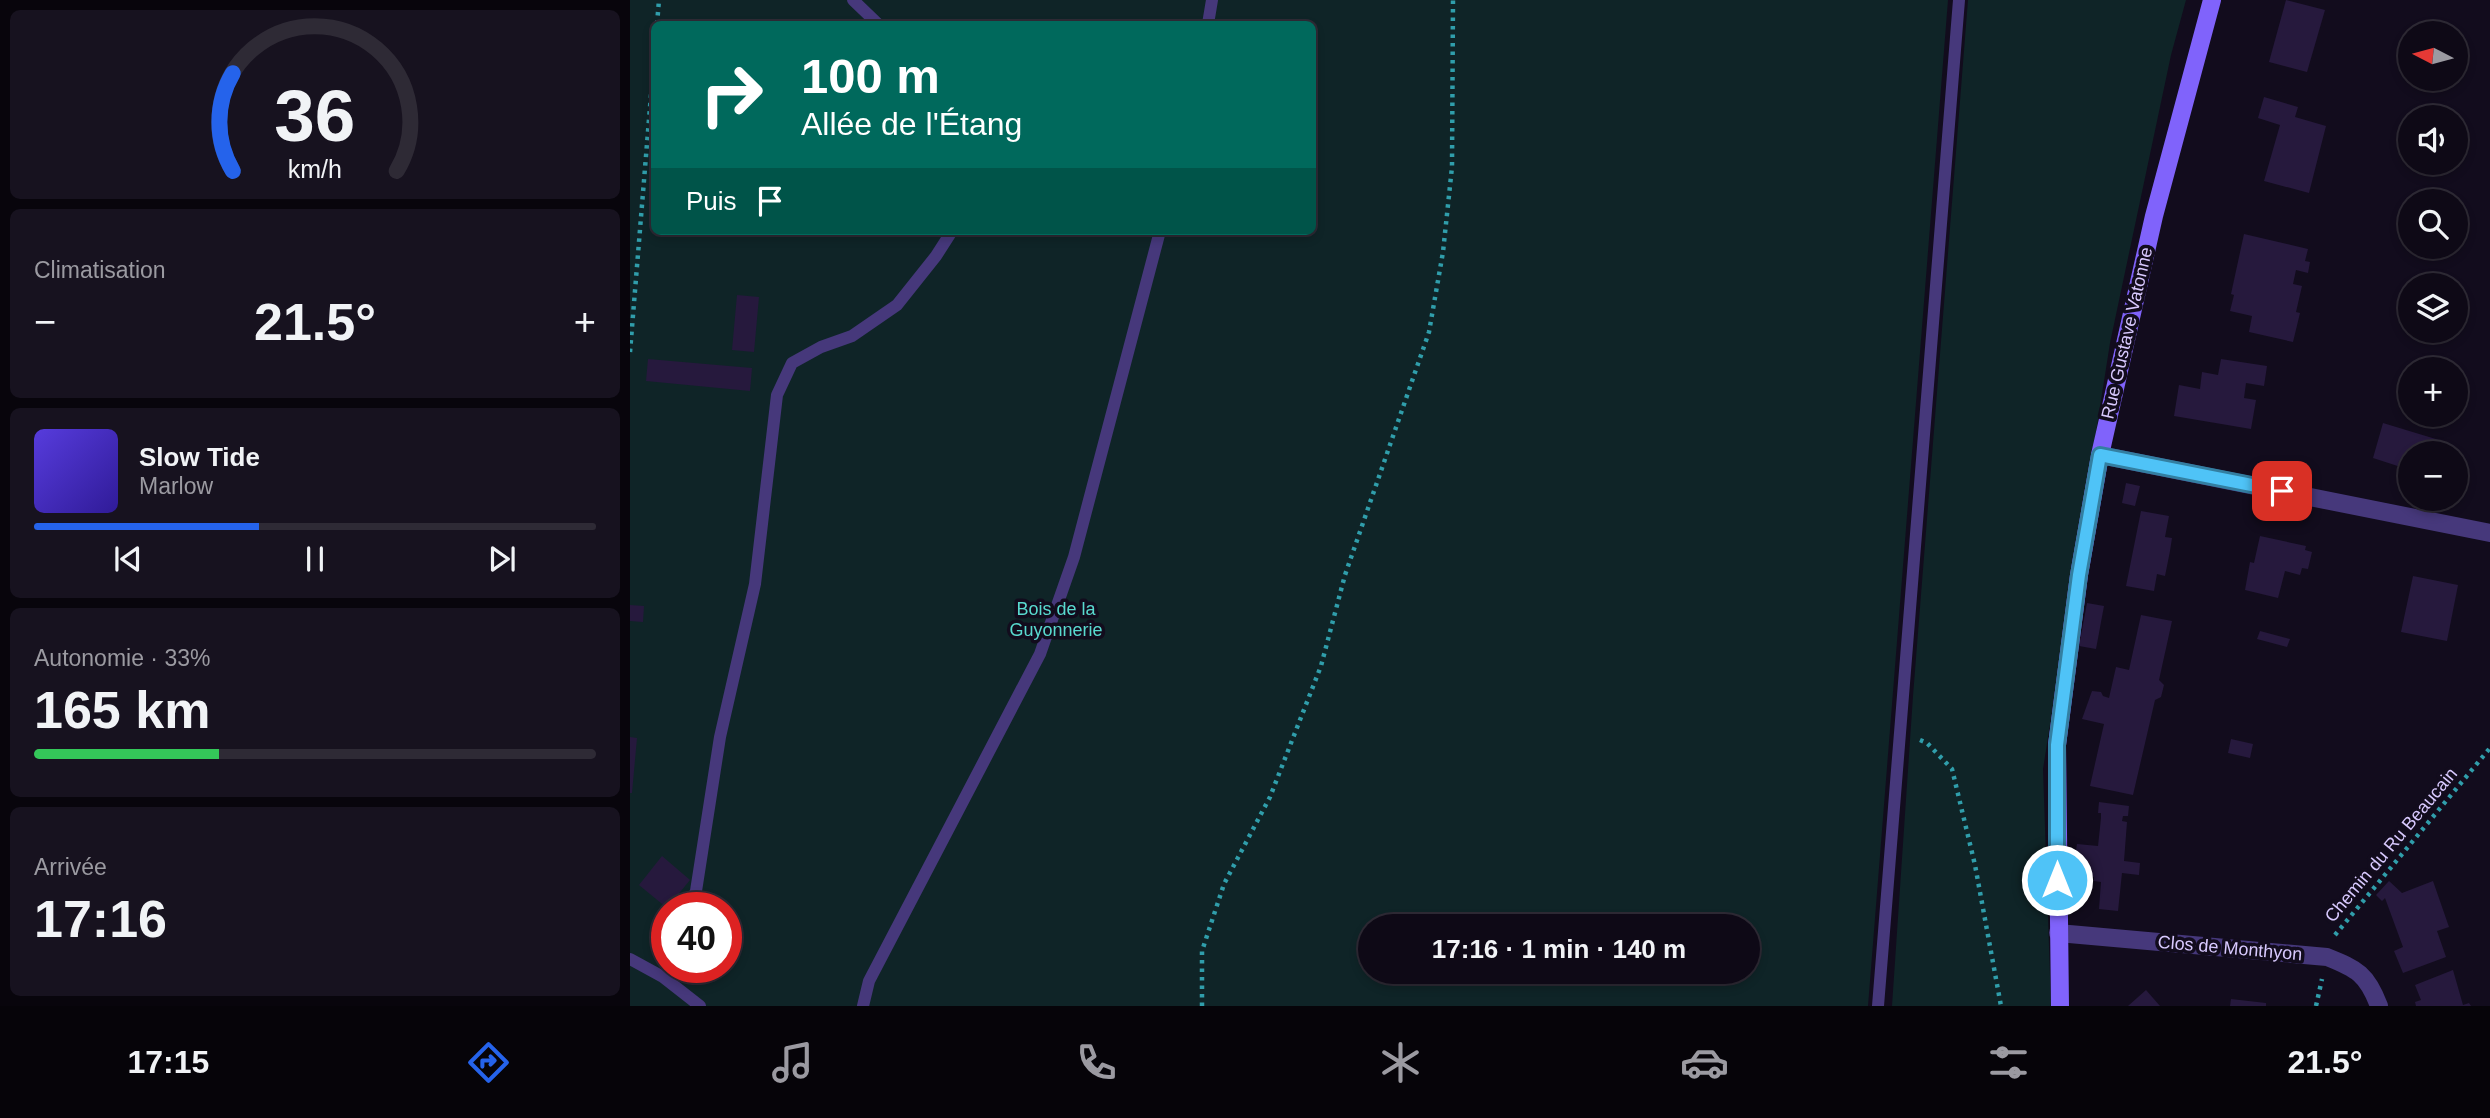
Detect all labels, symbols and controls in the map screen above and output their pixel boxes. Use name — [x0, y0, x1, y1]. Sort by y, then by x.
north arrow — [2398, 21, 2468, 91]
map controls — [2398, 21, 2468, 511]
icon: right — [686, 49, 777, 140]
text: 100 m — [801, 49, 940, 103]
text: 36 — [275, 75, 355, 156]
button: sound — [2398, 105, 2468, 175]
text: Allée de l'Étang — [801, 106, 1022, 142]
text: km/h — [288, 154, 342, 182]
icon: arrive — [751, 182, 789, 220]
text: Puis — [686, 186, 737, 216]
button: search — [2398, 189, 2468, 259]
street label: Rue Gustave Vatonne — [2097, 245, 2157, 421]
text: Climatisation — [34, 257, 166, 283]
button: layers — [2398, 273, 2468, 343]
text: 21.5° — [254, 293, 376, 351]
text: − — [34, 301, 56, 343]
text: + — [574, 301, 596, 343]
button: + — [2398, 357, 2468, 427]
button: − — [2398, 441, 2468, 511]
text: Slow Tide — [139, 442, 260, 472]
pin — [2252, 461, 2312, 521]
icon: arrive — [2263, 472, 2301, 510]
text: Marlow — [139, 473, 213, 499]
icon: previous — [109, 540, 147, 578]
icon: pause — [296, 540, 334, 578]
icon: next — [483, 540, 521, 578]
park label: Bois de la Guyonnerie — [1009, 599, 1103, 640]
text: Autonomie · 33% — [34, 645, 210, 671]
text: 165 km — [34, 681, 210, 739]
street label: Chemin du Ru Beaucain — [2321, 764, 2461, 926]
position arrow — [2020, 843, 2094, 917]
text: Arrivée — [34, 854, 107, 880]
text: 17:16 — [34, 890, 167, 948]
speed limit sign: 40 — [651, 892, 742, 983]
street label: Clos de Monthyon — [2157, 932, 2303, 964]
text: 17:16 · 1 min · 140 m — [1432, 934, 1686, 964]
icon: directions — [464, 1038, 513, 1087]
icon: music — [768, 1038, 817, 1087]
icon: phone — [1072, 1038, 1121, 1087]
icon: climate — [1376, 1038, 1425, 1087]
icon: car — [1680, 1038, 1729, 1087]
icon: filters — [1984, 1038, 2033, 1087]
text: 17:15 — [127, 1044, 209, 1080]
text: 21.5° — [2287, 1044, 2362, 1080]

